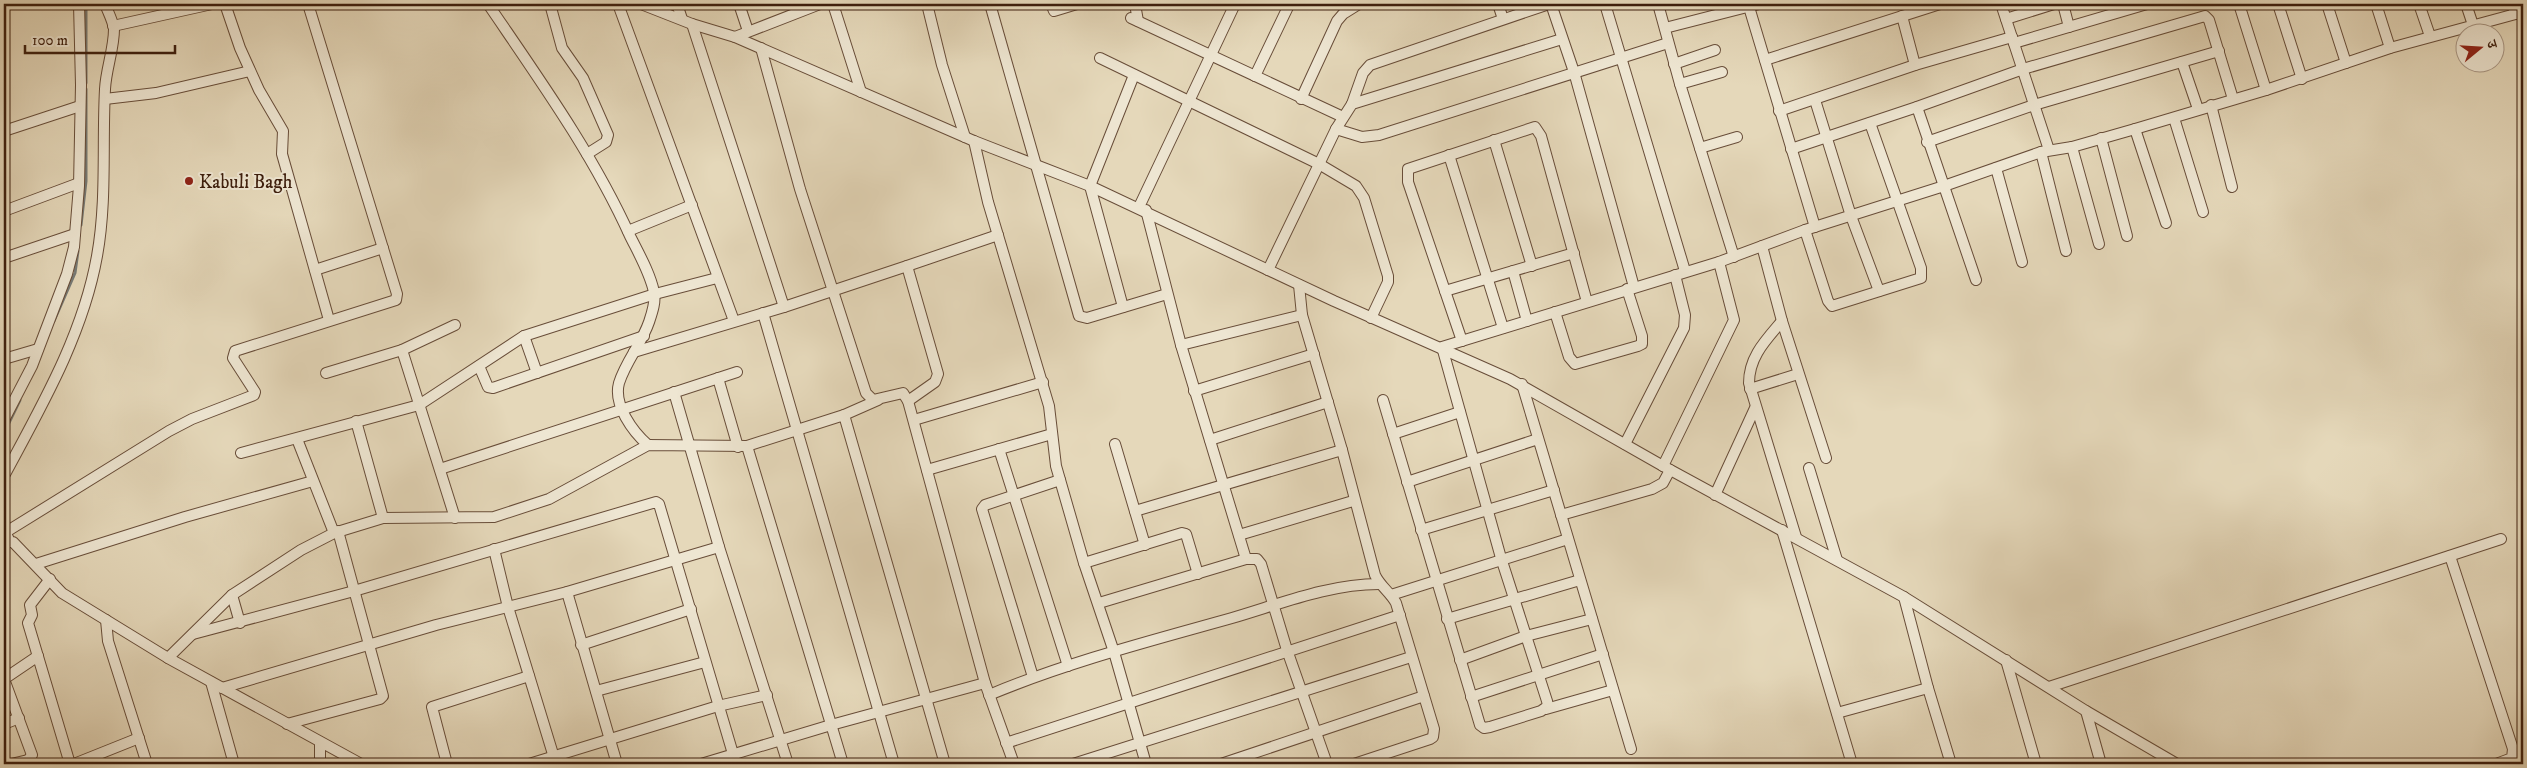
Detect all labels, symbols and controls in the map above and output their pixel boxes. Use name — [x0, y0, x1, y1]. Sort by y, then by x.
scale bar — [25, 22, 175, 54]
north arrow — [2454, 22, 2504, 72]
text: 100 m — [32, 31, 68, 50]
text: उ — [2481, 37, 2501, 51]
place label: Kabuli Bagh — [199, 171, 293, 194]
marker: Kabuli Bagh — [183, 175, 195, 187]

